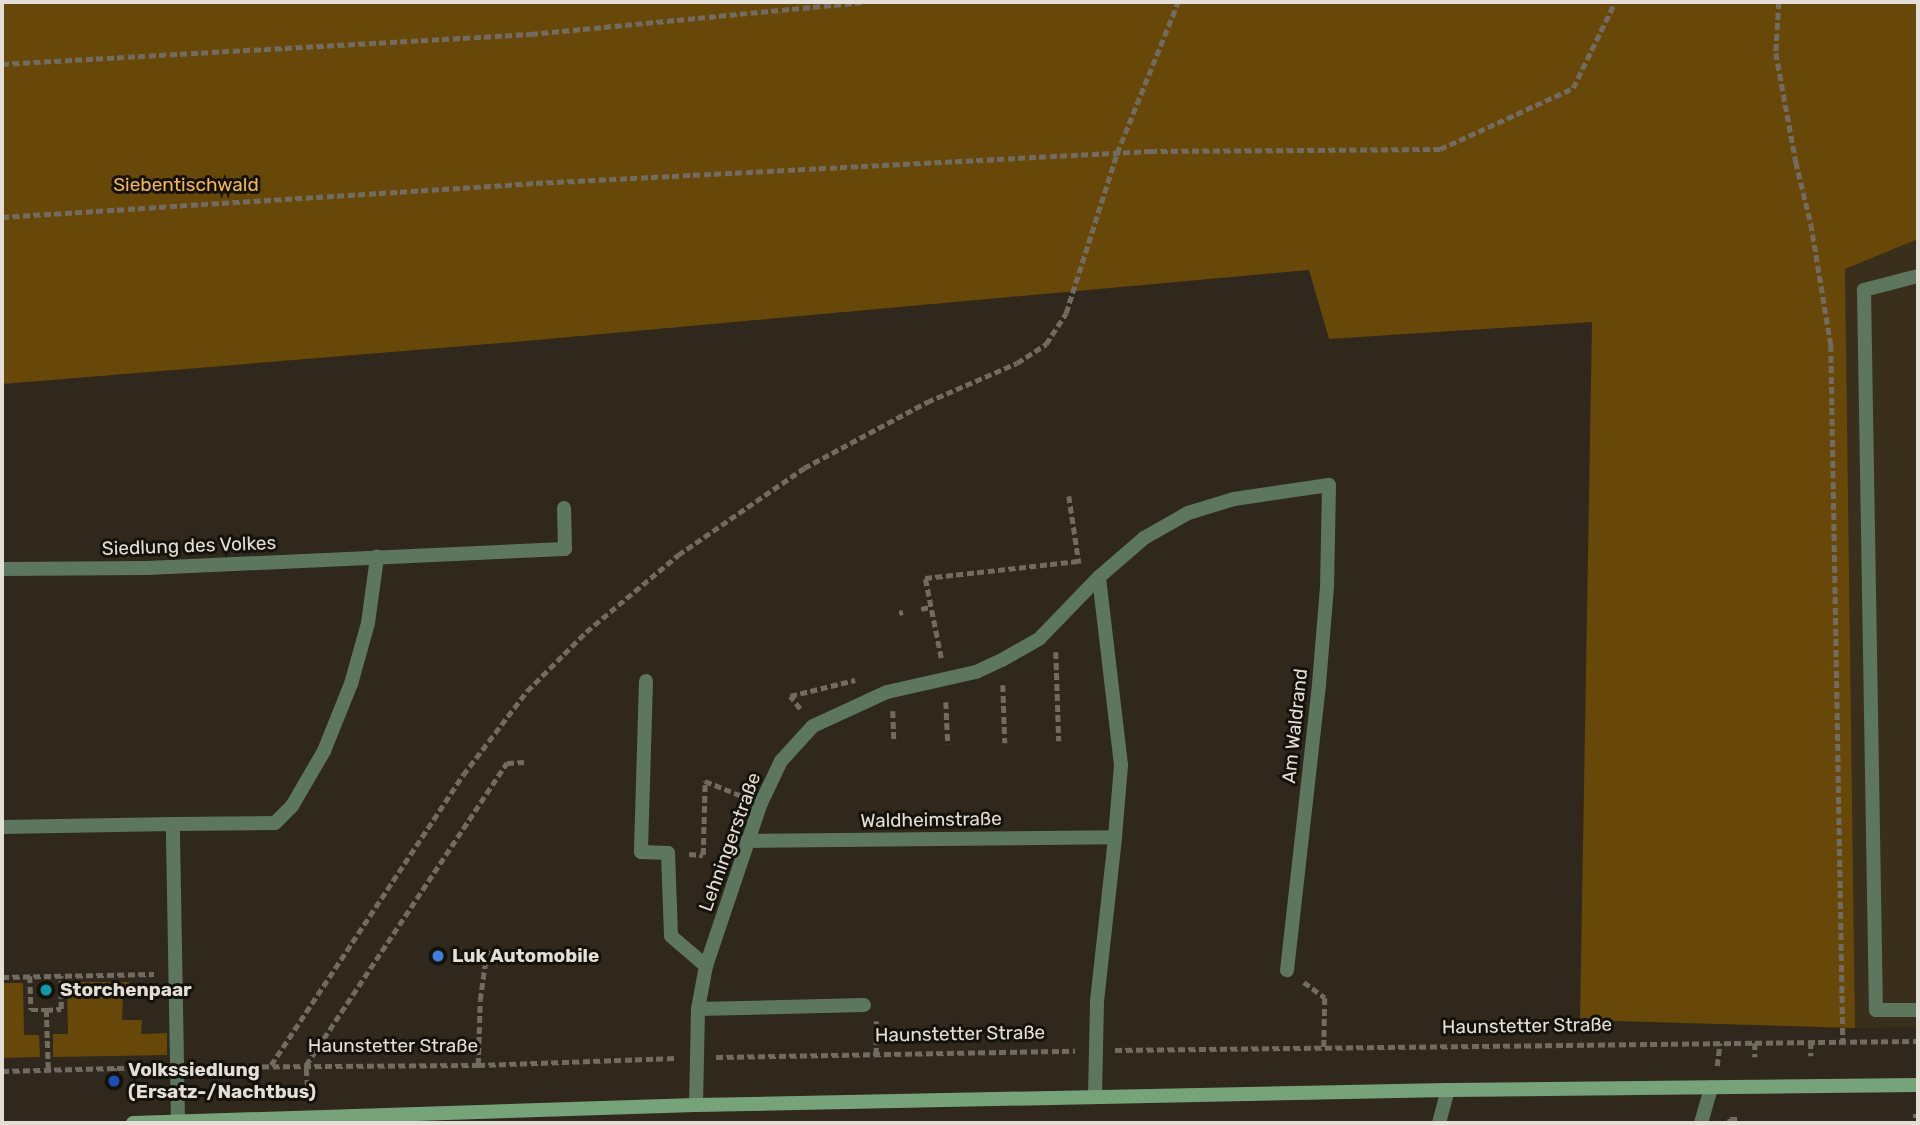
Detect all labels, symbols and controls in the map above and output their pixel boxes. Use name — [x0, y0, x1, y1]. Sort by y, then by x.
park label: Siebentischwald — [113, 174, 259, 196]
street label: Siedlung des Volkes — [101, 532, 277, 560]
street label: Am Waldrand — [1278, 667, 1312, 785]
street label: Lehningerstraße — [694, 769, 766, 915]
street label: Waldheimstraße — [860, 807, 1002, 833]
place label: Luk Automobile — [452, 945, 600, 967]
marker: Luk Automobile — [430, 948, 446, 964]
place label: Storchenpaar — [60, 979, 192, 1001]
marker: Storchenpaar — [38, 982, 54, 998]
street label: Haunstetter Straße — [1441, 1013, 1613, 1039]
street label: Haunstetter Straße — [874, 1021, 1046, 1047]
street label: Haunstetter Straße — [308, 1035, 478, 1057]
place label: Volkssiedlung (Ersatz-/Nachtbus) — [128, 1059, 316, 1103]
marker: Volkssiedlung (Ersatz-/Nachtbus) — [106, 1073, 122, 1089]

